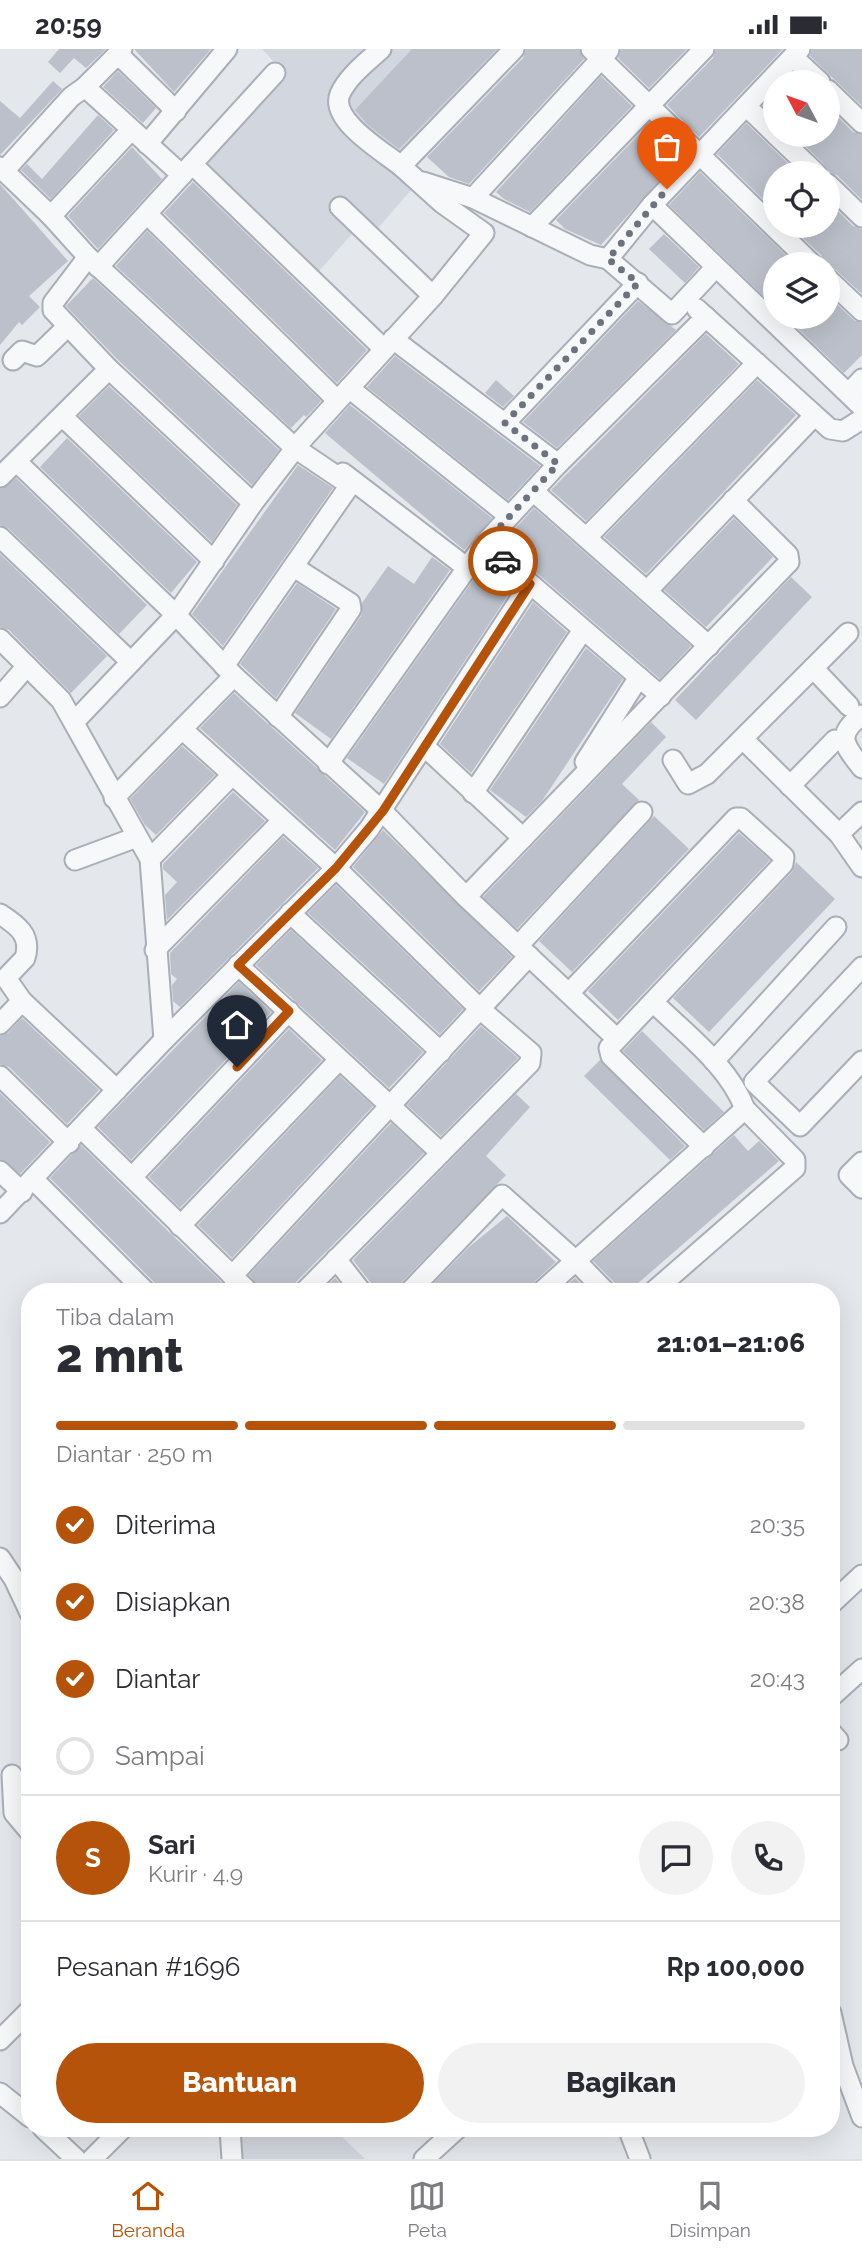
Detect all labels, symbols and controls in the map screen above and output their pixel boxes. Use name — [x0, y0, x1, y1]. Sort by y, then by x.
text: 20:59 — [35, 10, 102, 40]
north arrow — [763, 70, 840, 147]
map controls — [763, 70, 840, 329]
pin — [637, 117, 697, 189]
icon: bag — [648, 128, 686, 166]
button: locate — [763, 161, 840, 238]
button: layers — [763, 252, 840, 329]
courier — [468, 526, 538, 596]
icon: car — [484, 542, 522, 580]
pin — [207, 995, 267, 1067]
icon: home — [218, 1006, 256, 1044]
text: Tiba dalam — [56, 1303, 174, 1330]
text: 21:01–21:06 — [657, 1328, 805, 1358]
text: 2 mnt — [56, 1329, 183, 1383]
text: Diantar · 250 m — [56, 1440, 213, 1467]
icon: check — [56, 1506, 94, 1544]
text: Diterima — [115, 1510, 216, 1540]
text: 20:35 — [750, 1511, 805, 1538]
icon: check — [56, 1583, 94, 1621]
text: Disiapkan — [115, 1587, 231, 1617]
text: 20:38 — [749, 1588, 805, 1615]
icon: check — [56, 1660, 94, 1698]
text: Diantar — [115, 1664, 200, 1694]
text: 20:43 — [750, 1665, 805, 1692]
text: Sampai — [115, 1741, 205, 1771]
button: chat — [639, 1821, 713, 1895]
button: phone — [731, 1821, 805, 1895]
text: Sari — [148, 1830, 196, 1860]
text: S — [85, 1843, 101, 1873]
text: Kurir · 4.9 — [148, 1860, 243, 1887]
text: Pesanan #1696 — [56, 1952, 240, 1982]
text: Rp 100,000 — [666, 1952, 805, 1982]
button: Bantuan — [56, 2043, 424, 2123]
button: Bagikan — [438, 2043, 805, 2123]
tab: Beranda — [111, 2177, 185, 2241]
tab: Peta — [407, 2177, 447, 2241]
tab: Disimpan — [669, 2177, 751, 2241]

